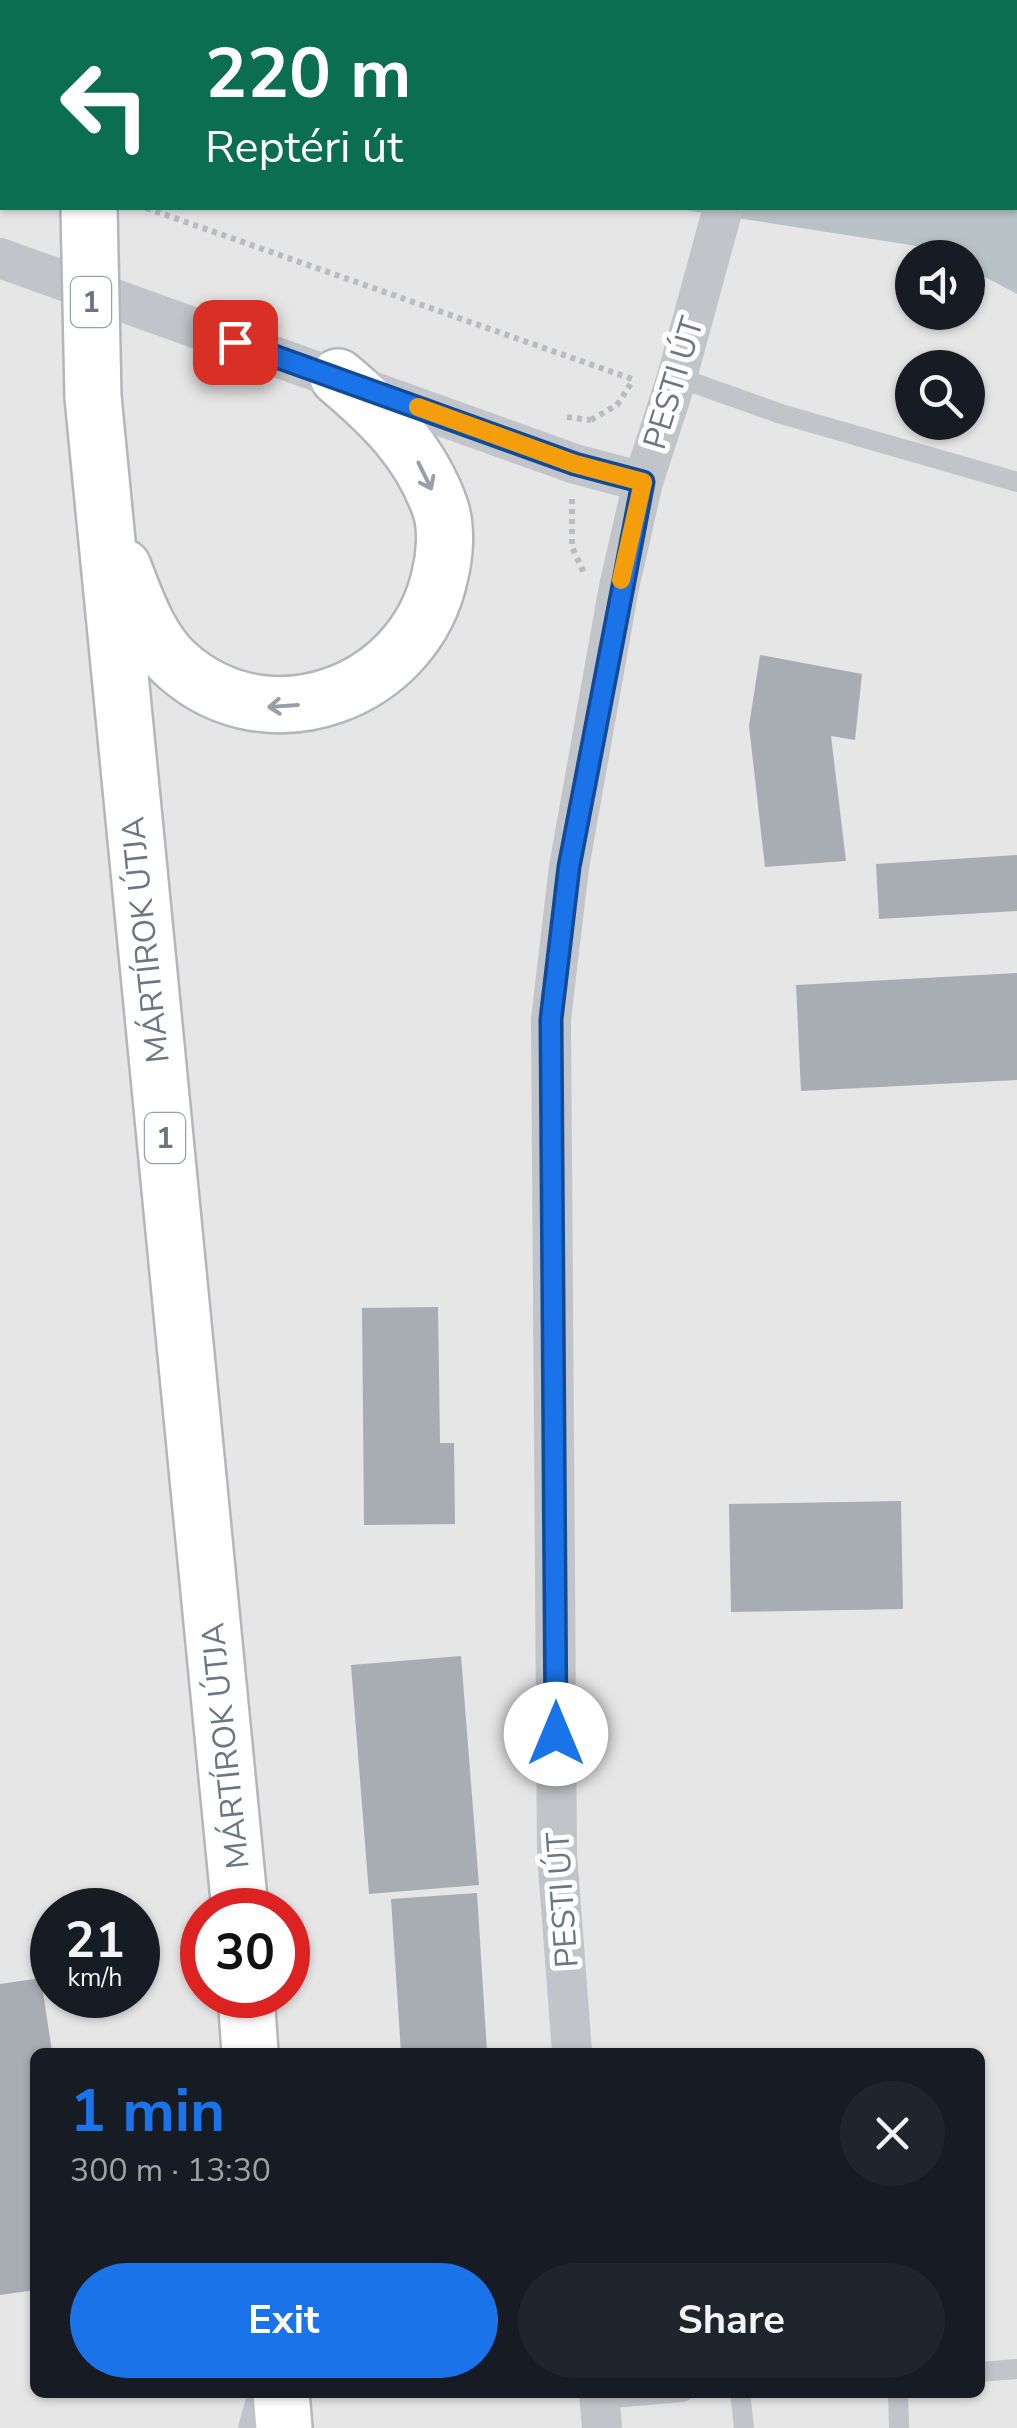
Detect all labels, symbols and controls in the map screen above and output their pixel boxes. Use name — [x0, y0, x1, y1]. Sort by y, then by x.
text: 220 m — [205, 26, 411, 122]
icon: left — [40, 40, 170, 170]
text: Reptéri út — [205, 117, 403, 178]
map controls — [895, 240, 985, 440]
button: sound — [895, 240, 985, 330]
road number: 1 — [71, 277, 111, 327]
pin — [193, 300, 278, 385]
street label: PESTI ÚT — [633, 311, 714, 454]
icon: arrive — [208, 315, 263, 370]
button: search — [895, 350, 985, 440]
one-way arrow — [416, 460, 435, 490]
one-way arrow — [268, 696, 300, 715]
street label: MÁRTÍROK ÚTJA — [111, 815, 180, 1065]
road number: 1 — [145, 1113, 185, 1163]
street label: MÁRTÍROK ÚTJA — [191, 1621, 260, 1871]
position arrow — [504, 1682, 608, 1786]
street label: PESTI ÚT — [536, 1830, 589, 1969]
speed limit sign: 30 — [180, 1888, 310, 2018]
text: 21 — [65, 1906, 125, 1975]
text: km/h — [67, 1961, 123, 1995]
text: 1 min — [70, 2070, 225, 2152]
button: close — [840, 2081, 945, 2186]
text: 300 m · 13:30 — [70, 2149, 271, 2192]
button: Exit — [70, 2263, 498, 2378]
button: Share — [518, 2263, 945, 2378]

